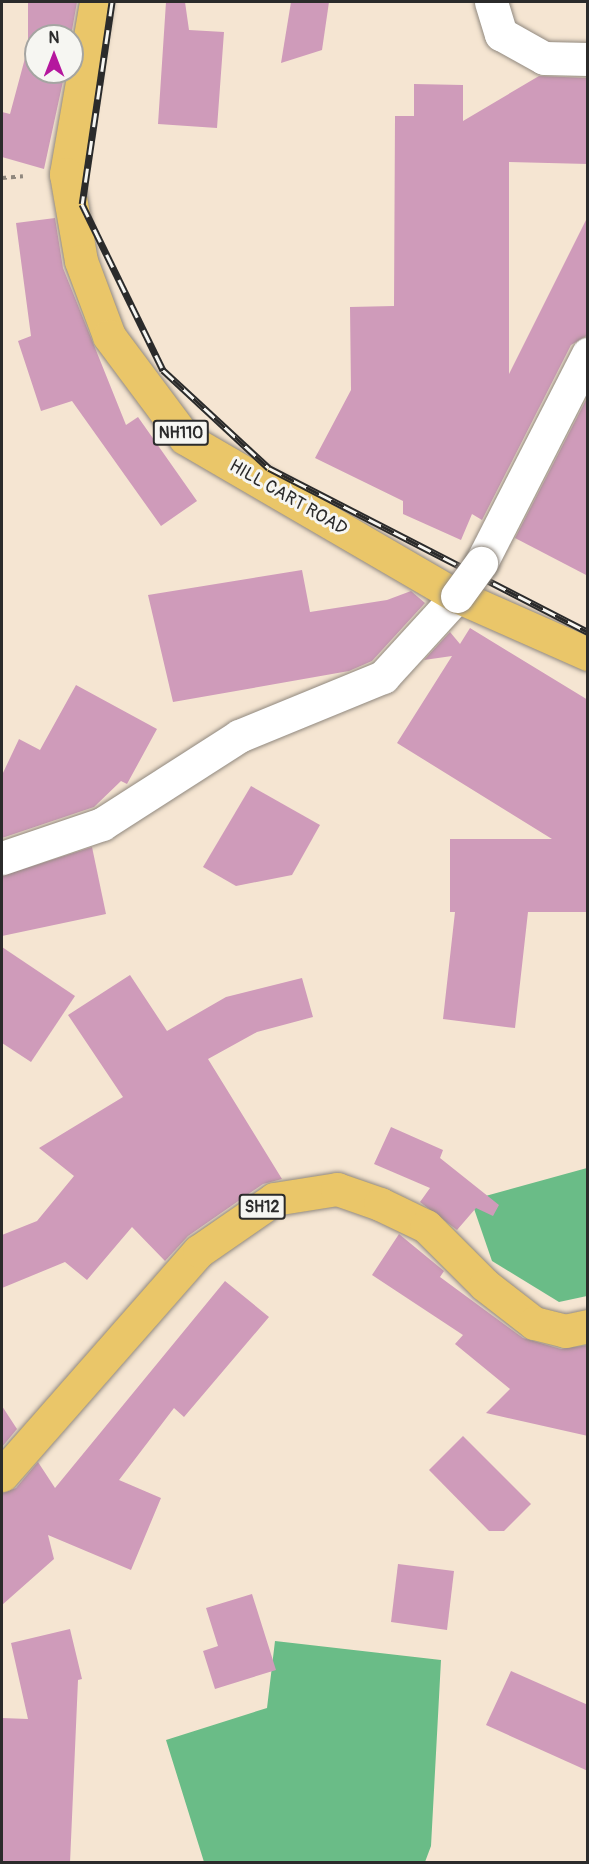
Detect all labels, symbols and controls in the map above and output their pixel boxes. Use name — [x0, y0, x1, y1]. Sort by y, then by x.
north arrow — [24, 24, 84, 84]
text: N — [49, 28, 59, 48]
road number: NH110 — [152, 420, 210, 446]
street label: HILL CART ROAD — [225, 455, 351, 541]
road number: SH12 — [238, 1194, 286, 1220]

